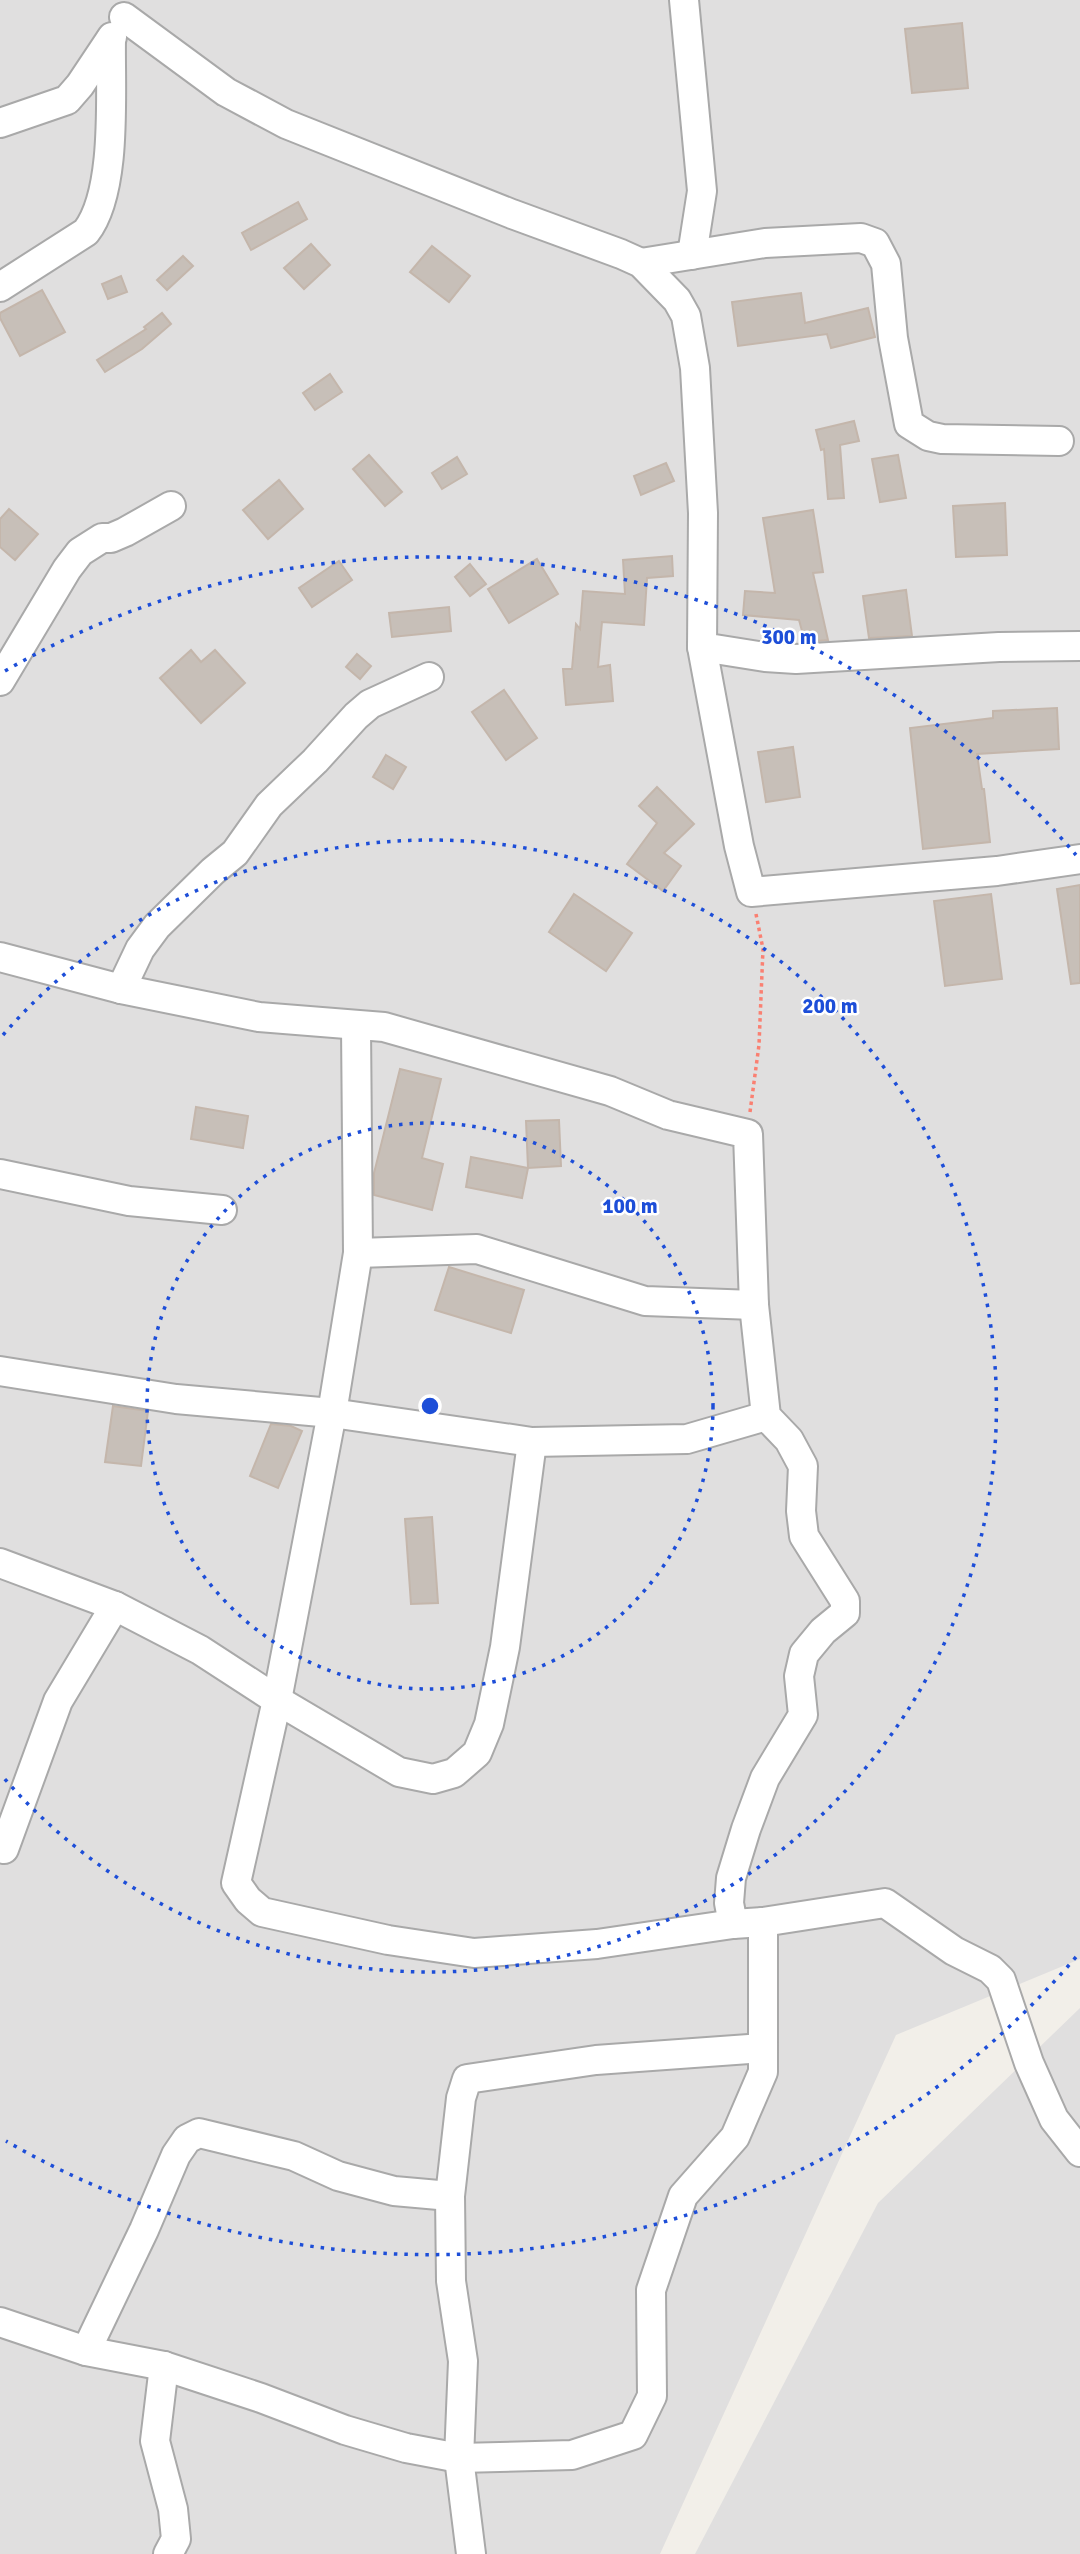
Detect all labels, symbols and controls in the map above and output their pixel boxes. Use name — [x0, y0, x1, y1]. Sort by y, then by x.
text: 300 m — [761, 624, 817, 650]
text: 200 m — [802, 993, 858, 1019]
text: 100 m — [602, 1193, 658, 1219]
centre of rings — [418, 1394, 442, 1418]

